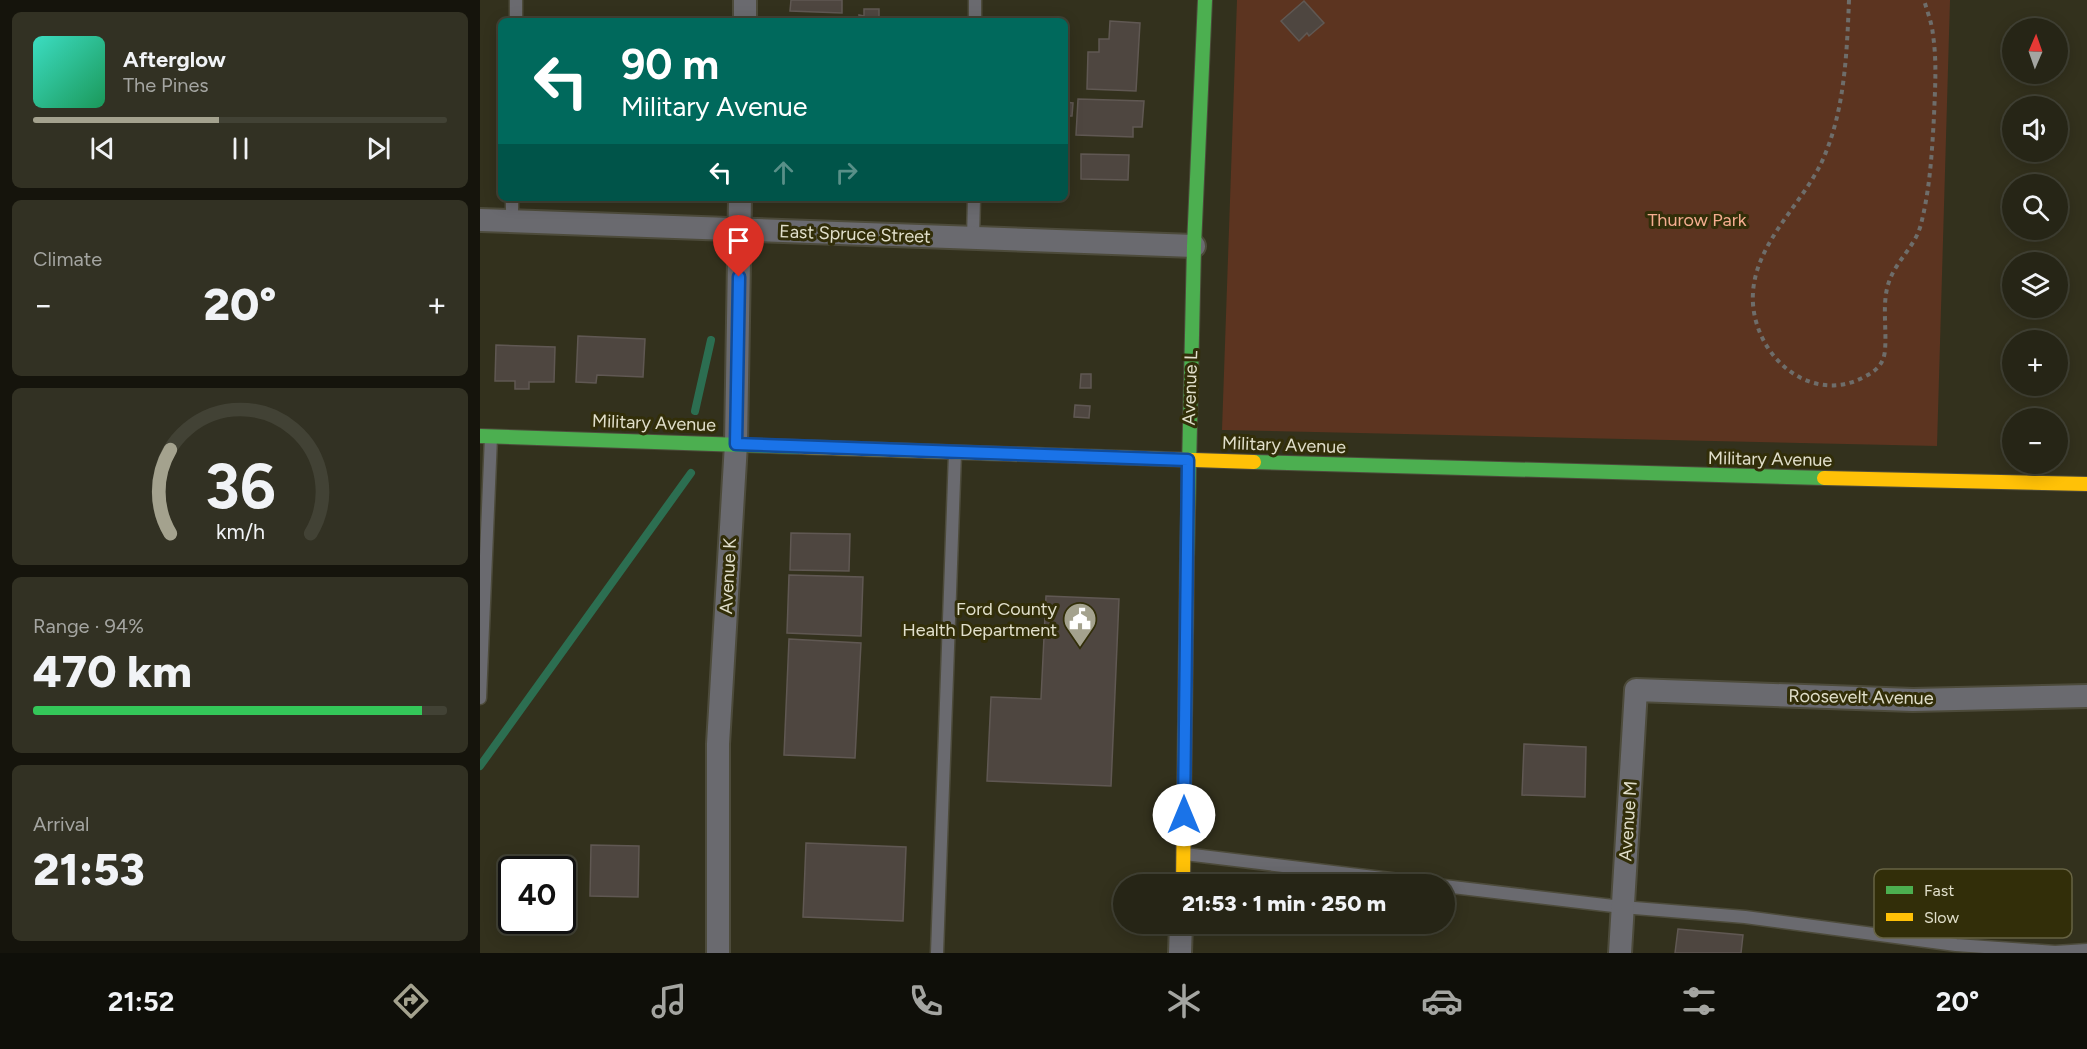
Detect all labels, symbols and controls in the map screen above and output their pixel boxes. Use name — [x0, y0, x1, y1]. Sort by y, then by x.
north arrow — [2002, 18, 2068, 84]
map controls — [2002, 18, 2068, 474]
text: 90 m — [621, 39, 719, 90]
icon: left — [522, 42, 600, 120]
text: Afterglow — [123, 46, 226, 73]
text: The Pines — [123, 73, 209, 97]
text: Military Avenue — [621, 90, 808, 123]
button: sound — [2002, 96, 2068, 162]
icon: previous — [86, 132, 119, 165]
icon: pause — [224, 132, 257, 165]
icon: next — [362, 132, 395, 165]
icon: left — [704, 156, 737, 189]
icon: ahead — [767, 156, 800, 189]
icon: right — [830, 156, 863, 189]
button: search — [2002, 174, 2068, 240]
park label: Thurow Park — [1647, 209, 1747, 231]
pin — [713, 215, 764, 277]
street label: East Spruce Street — [779, 220, 931, 248]
icon: arrive — [722, 224, 755, 257]
text: Climate — [33, 247, 102, 271]
button: layers — [2002, 252, 2068, 318]
text: 20° — [203, 277, 277, 331]
text: − — [33, 285, 54, 324]
text: + — [426, 285, 447, 324]
button: + — [2002, 330, 2068, 396]
street label: Avenue L — [1178, 350, 1202, 426]
button: − — [2002, 408, 2068, 474]
street label: Military Avenue — [591, 410, 717, 436]
street label: Military Avenue — [1221, 432, 1347, 458]
street label: Military Avenue — [1708, 447, 1833, 471]
text: 36 — [205, 449, 275, 524]
text: km/h — [216, 519, 264, 544]
street label: Avenue K — [715, 537, 741, 615]
place label: Ford County Health Department — [902, 598, 1058, 641]
public building icon: Ford County Health Department — [1062, 601, 1098, 648]
text: Range · 94% — [33, 614, 144, 638]
text: 470 km — [33, 644, 192, 698]
street label: Roosevelt Avenue — [1788, 685, 1934, 709]
street label: Avenue M — [1614, 780, 1642, 862]
position arrow — [1152, 783, 1216, 847]
text: Arrival — [33, 812, 89, 836]
text: 21:53 — [33, 842, 145, 896]
speed limit sign: 40 — [498, 856, 576, 934]
legend — [1874, 869, 2072, 938]
text: Fast — [1924, 881, 1954, 900]
text: 21:53 · 1 min · 250 m — [1182, 890, 1386, 917]
text: Slow — [1924, 908, 1959, 927]
icon: directions — [390, 980, 432, 1022]
icon: music — [648, 980, 690, 1022]
icon: phone — [905, 980, 947, 1022]
icon: climate — [1163, 980, 1205, 1022]
icon: car — [1421, 980, 1463, 1022]
icon: filters — [1678, 980, 1720, 1022]
text: 21:52 — [108, 985, 174, 1018]
text: 20° — [1936, 985, 1979, 1018]

